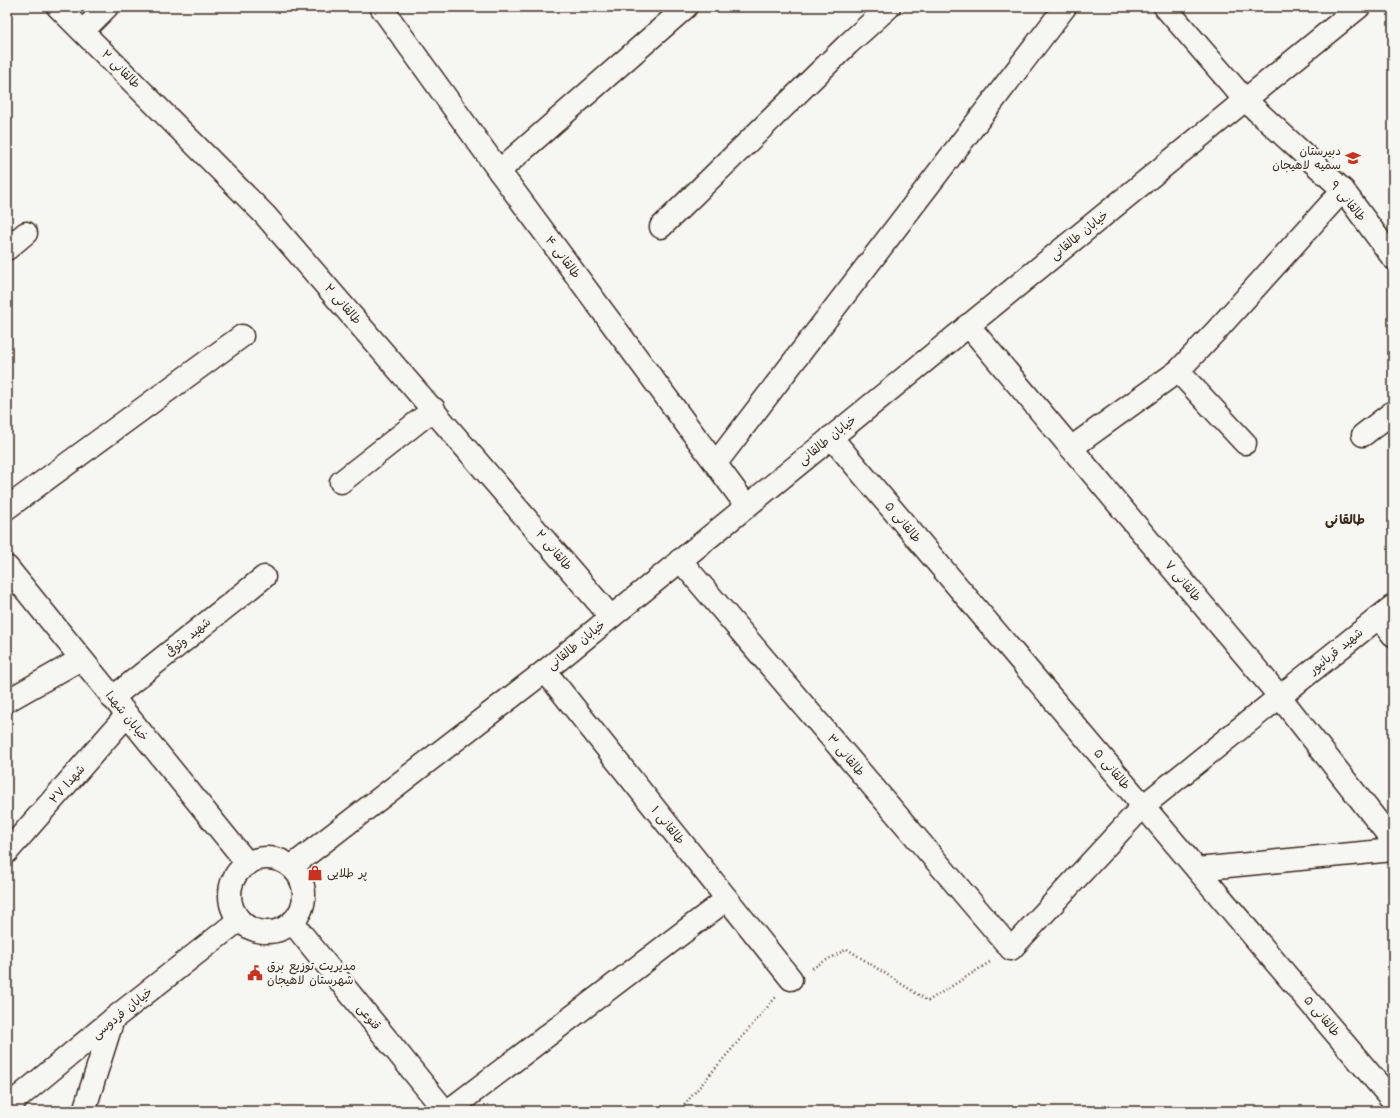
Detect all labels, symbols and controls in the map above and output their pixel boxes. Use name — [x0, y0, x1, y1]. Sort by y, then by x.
street label: طالقانی ۲ — [97, 46, 144, 93]
place label: دبیرستان سمیه لاهیجان — [1272, 143, 1341, 174]
school or university icon: دبیرستان سمیه لاهیجان — [1344, 149, 1362, 167]
street label: طالقانی ۹ — [1326, 177, 1370, 225]
street label: خیابان طالقانی — [1047, 207, 1112, 264]
street label: طالقانی ۴ — [541, 232, 584, 282]
street label: طالقانی ۲ — [320, 280, 365, 328]
street label: خیابان طالقانی — [795, 412, 860, 469]
street label: طالقانی ۵ — [880, 498, 925, 546]
district label: طالقانی — [1325, 511, 1365, 529]
street label: طالقانی ۲ — [531, 526, 576, 574]
street label: طالقانی ۷ — [1160, 557, 1205, 606]
street label: شهید وثوقی — [162, 614, 215, 661]
street label: خیابان طالقانی — [544, 617, 609, 674]
street label: شهید قربانپور — [1305, 624, 1367, 679]
street label: خیابان شهدا — [101, 688, 152, 745]
street label: طالقانی ۳ — [823, 731, 868, 780]
street label: طالقانی ۵ — [1089, 745, 1134, 793]
street label: ۲۷ شهدا — [46, 761, 89, 808]
street label: طالقانی ۱ — [647, 803, 688, 848]
shop icon: پر طلایی — [306, 864, 324, 882]
place label: پر طلایی — [327, 865, 367, 882]
place label: مدیریت توزیع برق شهرستان لاهیجان — [267, 958, 356, 989]
public building icon: مدیریت توزیع برق شهرستان لاهیجان — [246, 964, 264, 982]
street label: خیابان فردوسی — [88, 984, 156, 1043]
street label: طالقانی ۵ — [1299, 992, 1344, 1040]
street label: قنوعی — [353, 1001, 384, 1034]

